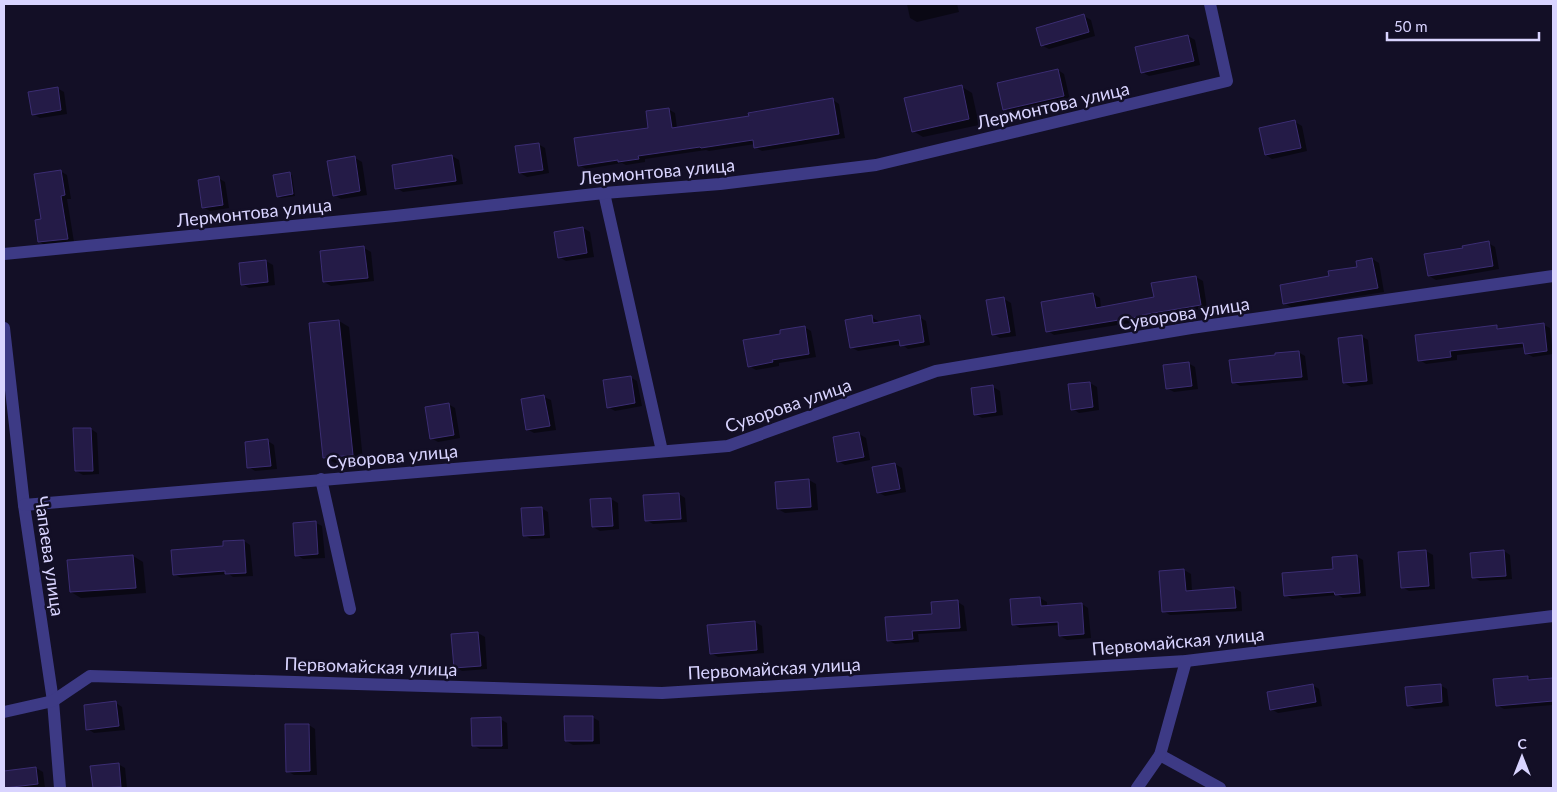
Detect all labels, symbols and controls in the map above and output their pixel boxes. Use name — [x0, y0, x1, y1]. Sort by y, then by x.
scale bar — [1387, 10, 1540, 42]
text: 50 m — [1394, 17, 1428, 35]
street label: Лермонтова улица — [974, 77, 1131, 133]
street label: Лермонтова улица — [577, 153, 736, 189]
street label: Лермонтова улица — [174, 193, 333, 231]
street label: Суворова улица — [1117, 292, 1251, 334]
street label: Суворова улица — [722, 373, 854, 437]
street label: Суворова улица — [325, 439, 459, 473]
street label: Чапаева улица — [31, 495, 69, 617]
street label: Первомайская улица — [1091, 622, 1265, 660]
street label: Первомайская улица — [284, 652, 458, 680]
street label: Первомайская улица — [687, 652, 861, 684]
north arrow — [1497, 732, 1547, 782]
text: С — [1517, 735, 1527, 752]

